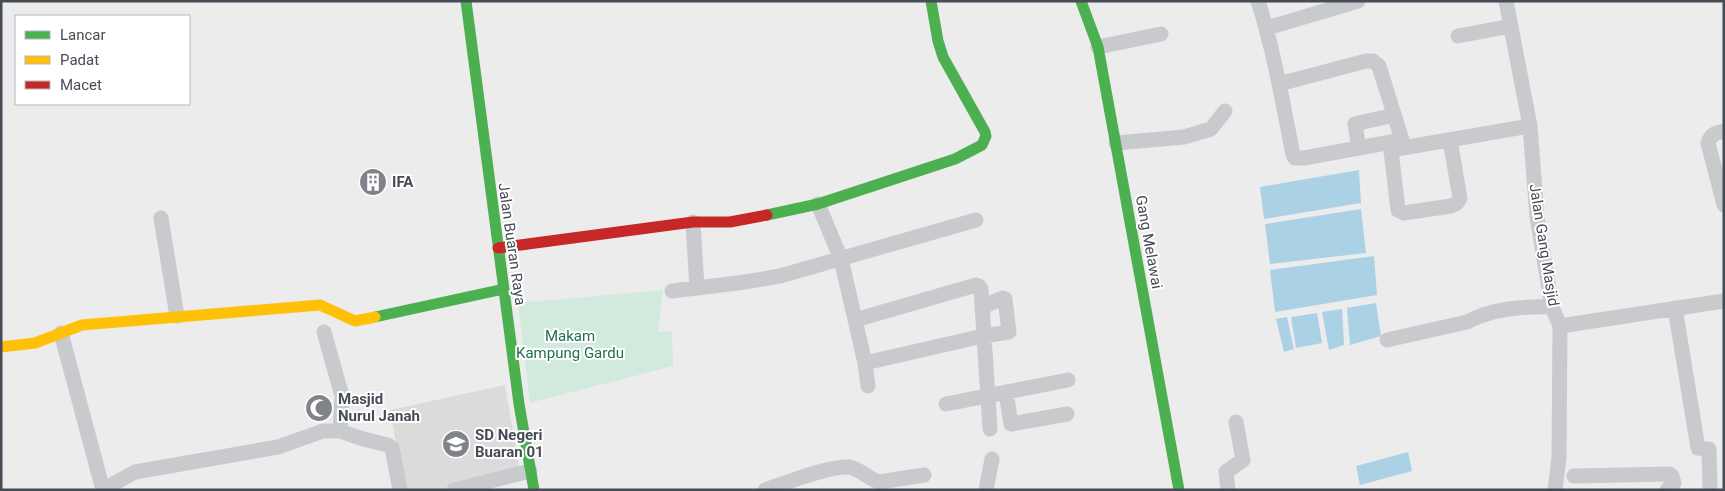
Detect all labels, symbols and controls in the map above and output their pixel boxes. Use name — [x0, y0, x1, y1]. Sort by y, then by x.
legend — [15, 15, 190, 105]
text: Lancar — [60, 26, 106, 44]
text: Padat — [60, 51, 99, 69]
text: Macet — [60, 76, 102, 94]
building icon: IFA — [358, 167, 388, 197]
place label: IFA — [392, 173, 414, 191]
street label: Jalan Buaran Raya — [494, 182, 530, 306]
street label: Jalan Gang Masjid — [1525, 182, 1563, 308]
street label: Gang Melawai — [1132, 194, 1166, 290]
park label: Makam Kampung Gardu — [516, 327, 624, 362]
place label: Masjid Nurul Janah — [338, 390, 420, 425]
mosque icon: Masjid Nurul Janah — [304, 393, 334, 423]
place label: SD Negeri Buaran 01 — [475, 426, 544, 461]
school or university icon: SD Negeri Buaran 01 — [441, 429, 471, 459]

